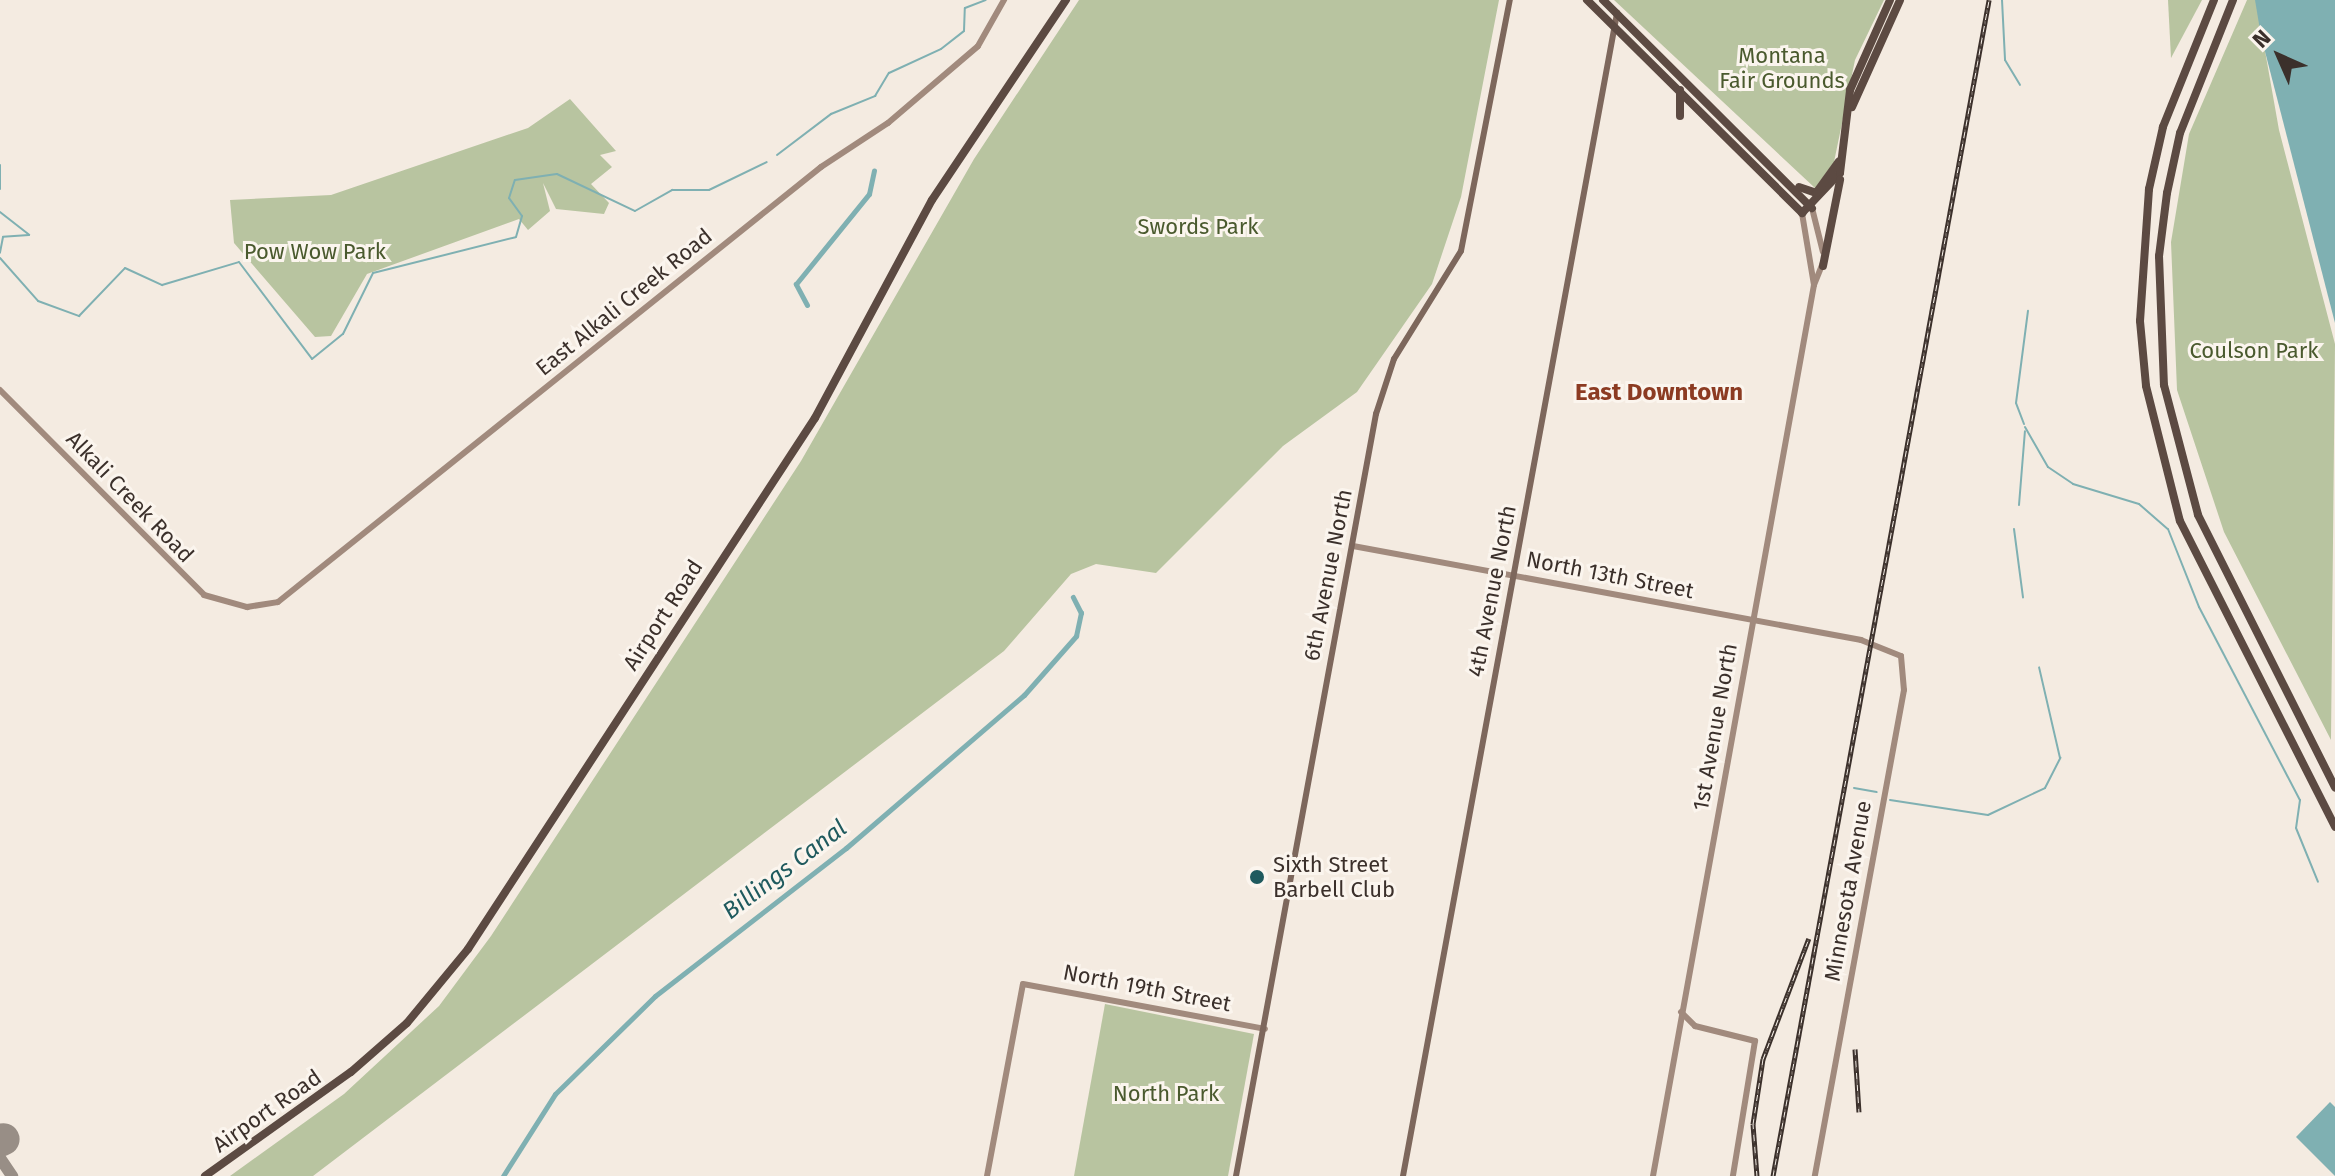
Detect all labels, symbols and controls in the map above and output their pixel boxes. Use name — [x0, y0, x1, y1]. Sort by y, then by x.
north arrow — [2239, 16, 2319, 96]
text: N — [2247, 24, 2276, 53]
park label: Montana Fair Grounds — [1719, 42, 1845, 94]
park label: Swords Park — [1138, 214, 1258, 240]
street label: East Alkali Creek Road — [531, 223, 717, 381]
park label: Pow Wow Park — [244, 239, 386, 265]
park label: Coulson Park — [2189, 338, 2319, 364]
district label: East Downtown — [1575, 379, 1743, 407]
street label: Alkali Creek Road — [61, 426, 199, 568]
street label: 6th Avenue North — [1298, 487, 1358, 663]
street label: 4th Avenue North — [1462, 503, 1522, 679]
street label: North 13th Street — [1524, 546, 1696, 604]
street label: Airport Road — [618, 555, 708, 675]
street label: 1st Avenue North — [1687, 641, 1743, 813]
street label: Minnesota Avenue — [1819, 799, 1877, 983]
water label: Billings Canal — [717, 814, 853, 926]
place label: Sixth Street Barbell Club — [1273, 851, 1395, 902]
marker: Sixth Street Barbell Club — [1248, 868, 1266, 886]
street label: North 19th Street — [1061, 959, 1233, 1017]
street label: Airport Road — [208, 1064, 326, 1158]
park label: North Park — [1113, 1081, 1219, 1107]

